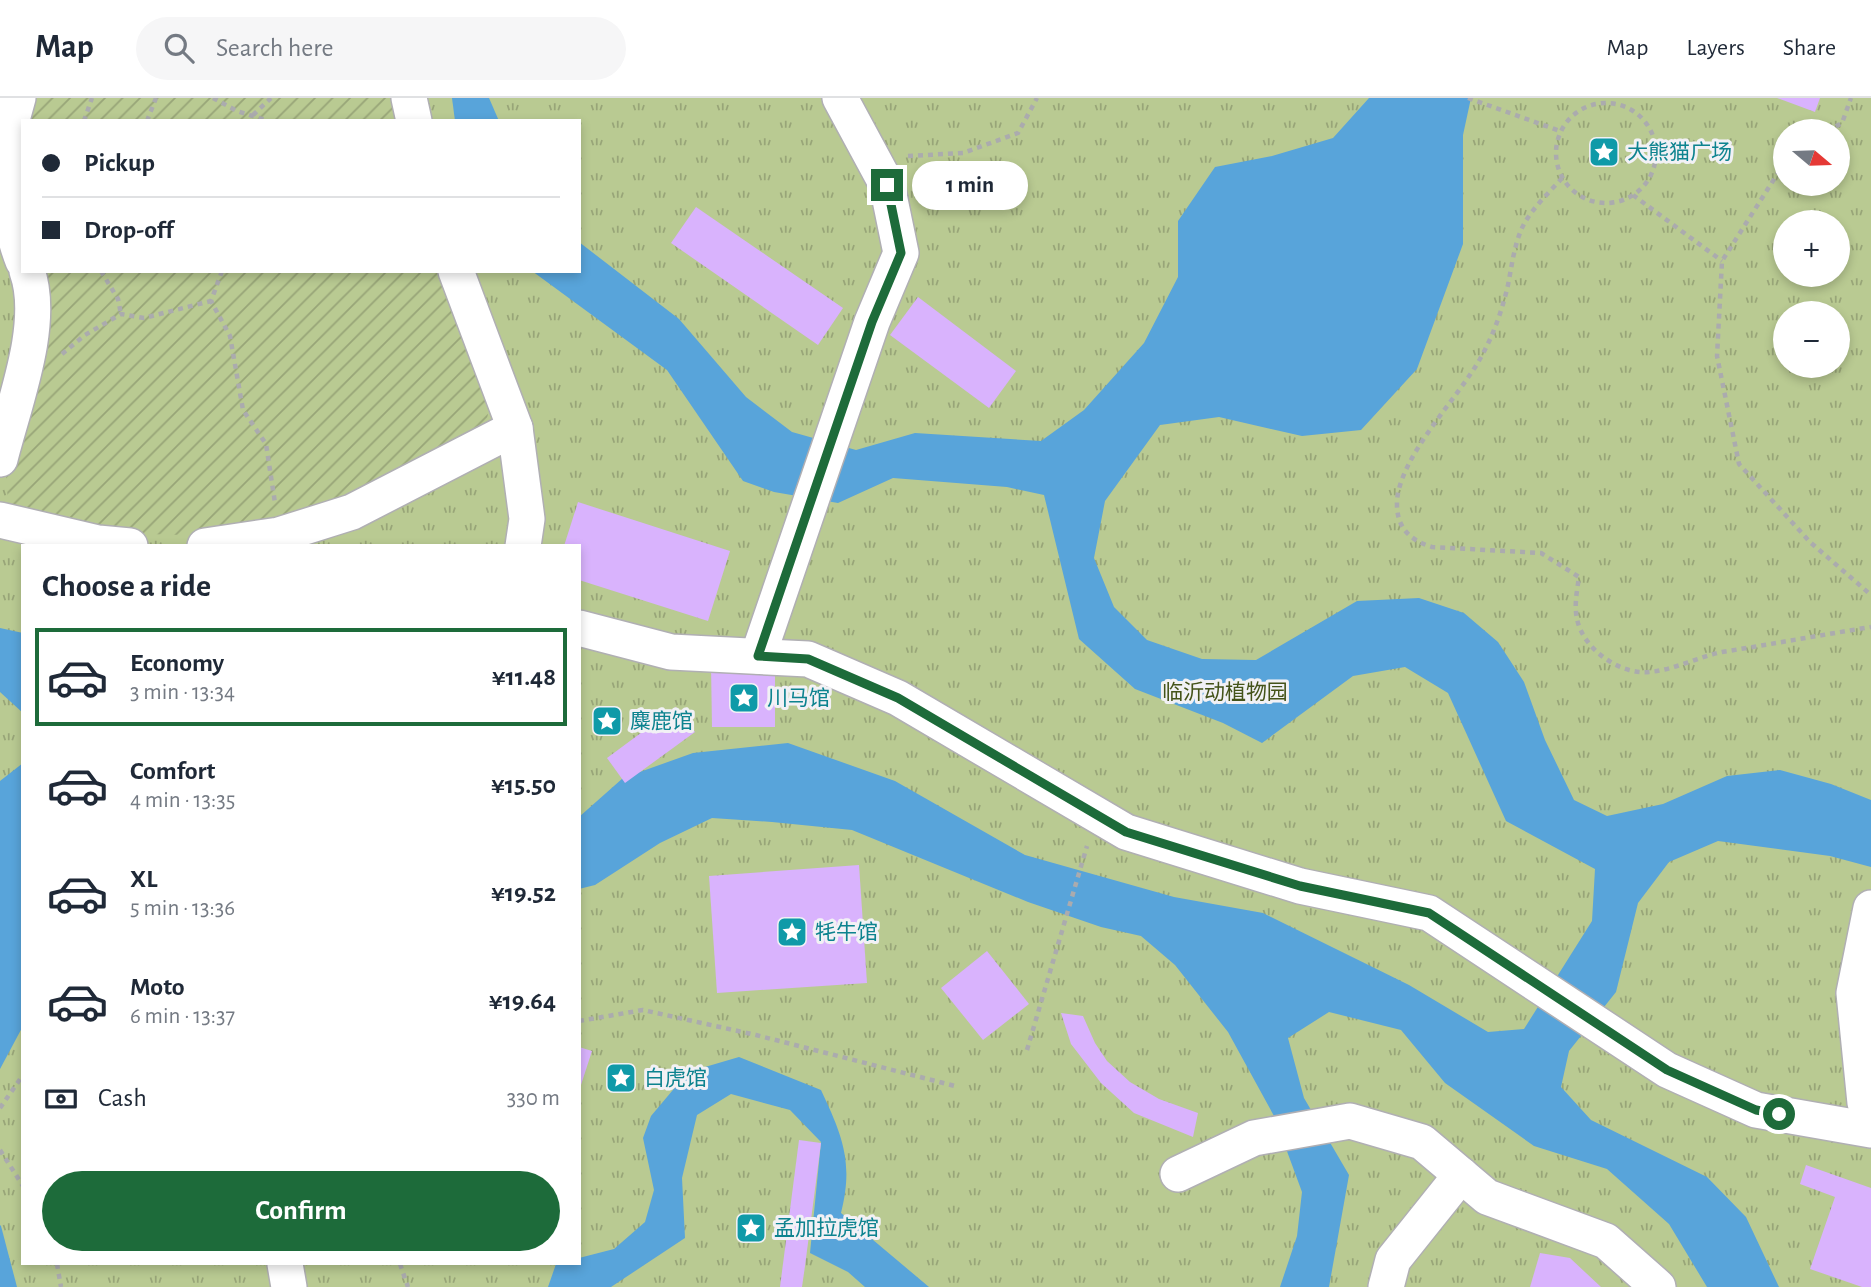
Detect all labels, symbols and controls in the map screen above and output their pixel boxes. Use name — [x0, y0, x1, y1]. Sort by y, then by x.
search box — [136, 17, 626, 80]
icon: search — [160, 29, 198, 67]
text: Map — [35, 31, 94, 64]
text: Search here — [216, 35, 334, 61]
text: Map — [1606, 36, 1648, 60]
text: Layers — [1686, 36, 1745, 60]
text: Share — [1783, 36, 1836, 60]
north arrow — [1773, 119, 1850, 196]
map controls — [1773, 119, 1850, 378]
place icon: 大熊猫广场 — [1587, 135, 1621, 169]
place label: 大熊猫广场 — [1627, 141, 1732, 163]
text: Pickup — [84, 150, 155, 176]
callout: 1 min — [912, 160, 1027, 210]
route end — [871, 169, 903, 201]
text: 1 min — [946, 174, 994, 197]
button: + — [1773, 210, 1850, 287]
text: Drop-off — [84, 217, 173, 243]
button: − — [1773, 301, 1850, 378]
text: Choose a ride — [42, 570, 211, 602]
icon: car — [46, 646, 109, 709]
text: Economy — [130, 650, 224, 676]
text: ¥11.48 — [492, 664, 556, 690]
text: 3 min · 13:34 — [130, 681, 235, 704]
place icon: 川马馆 — [727, 681, 761, 715]
park label: 临沂动植物园 — [1162, 681, 1288, 703]
place label: 川马馆 — [767, 687, 830, 709]
place icon: 麋鹿馆 — [590, 704, 624, 738]
place label: 麋鹿馆 — [630, 710, 693, 732]
icon: car — [46, 754, 109, 817]
text: Comfort — [130, 758, 215, 784]
text: ¥15.50 — [491, 772, 556, 798]
text: 4 min · 13:35 — [130, 789, 235, 812]
icon: car — [46, 862, 109, 925]
text: XL — [130, 866, 157, 892]
text: ¥19.52 — [491, 880, 556, 906]
text: 5 min · 13:36 — [130, 897, 235, 920]
place icon: 牦牛馆 — [775, 915, 809, 949]
place label: 牦牛馆 — [815, 921, 878, 943]
icon: car — [46, 970, 109, 1033]
text: Moto — [130, 974, 185, 1000]
text: ¥19.64 — [489, 988, 556, 1014]
text: 6 min · 13:37 — [130, 1005, 235, 1028]
place icon: 白虎馆 — [604, 1061, 638, 1095]
place label: 白虎馆 — [644, 1067, 707, 1089]
icon: cash — [42, 1080, 80, 1118]
text: Cash — [98, 1085, 147, 1111]
text: 330 m — [507, 1087, 560, 1110]
route start — [1763, 1098, 1795, 1130]
button: Confirm — [42, 1171, 560, 1251]
place icon: 孟加拉虎馆 — [734, 1211, 768, 1245]
place label: 孟加拉虎馆 — [774, 1217, 879, 1239]

